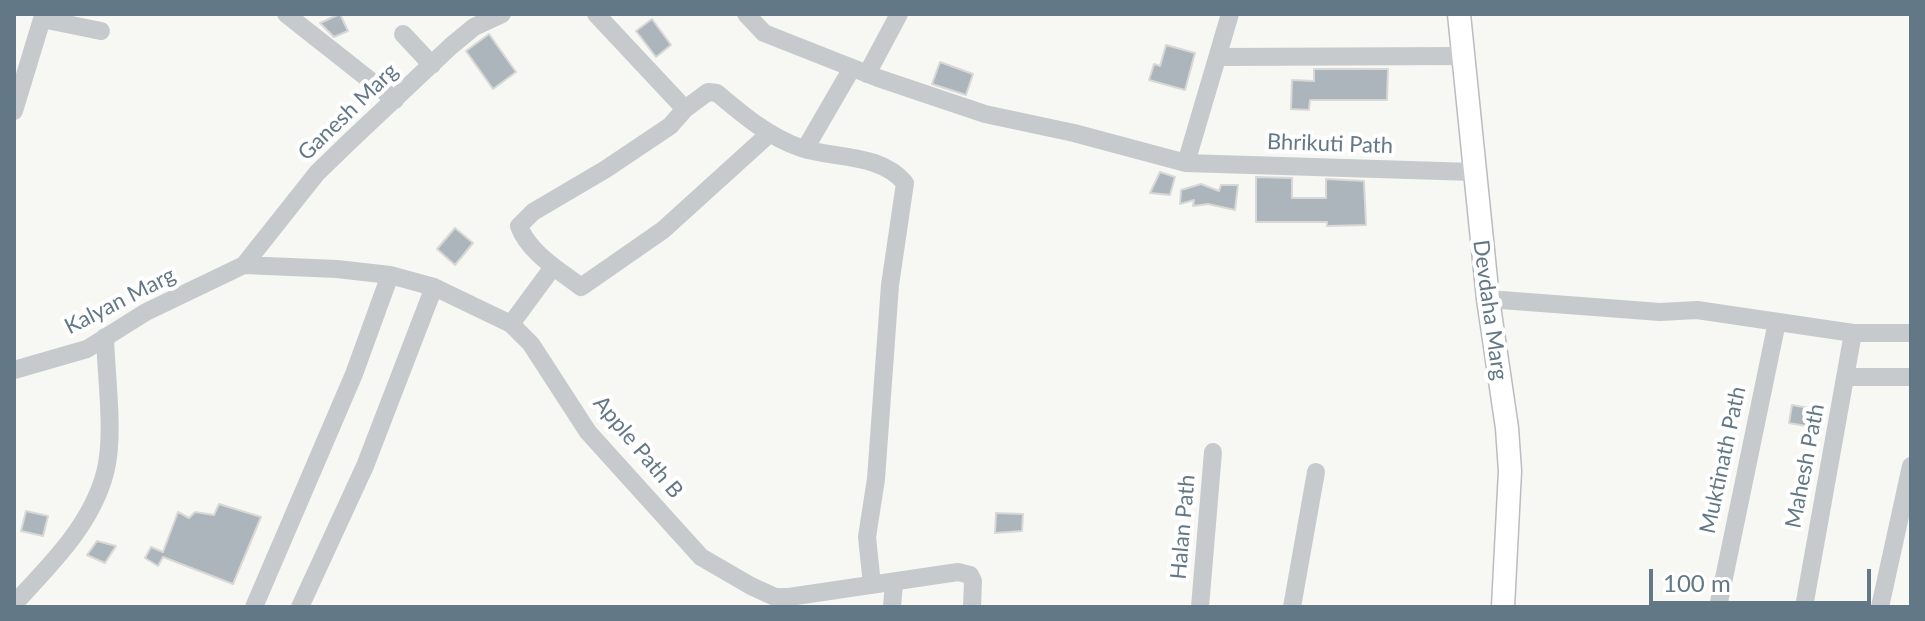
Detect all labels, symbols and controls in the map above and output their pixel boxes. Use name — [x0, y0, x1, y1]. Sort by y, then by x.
street label: Ganesh Marg — [293, 58, 403, 166]
street label: Bhrikuti Path — [1267, 129, 1393, 159]
street label: Devdaha Marg — [1467, 238, 1513, 382]
street label: Kalyan Marg — [60, 262, 180, 340]
street label: Muktinath Path — [1695, 384, 1751, 536]
street label: Apple Path B — [588, 390, 688, 504]
street label: Mahesh Path — [1780, 402, 1830, 530]
street label: Halan Path — [1165, 473, 1201, 581]
scale bar — [1653, 553, 1875, 603]
text: 100 m — [1663, 568, 1731, 597]

